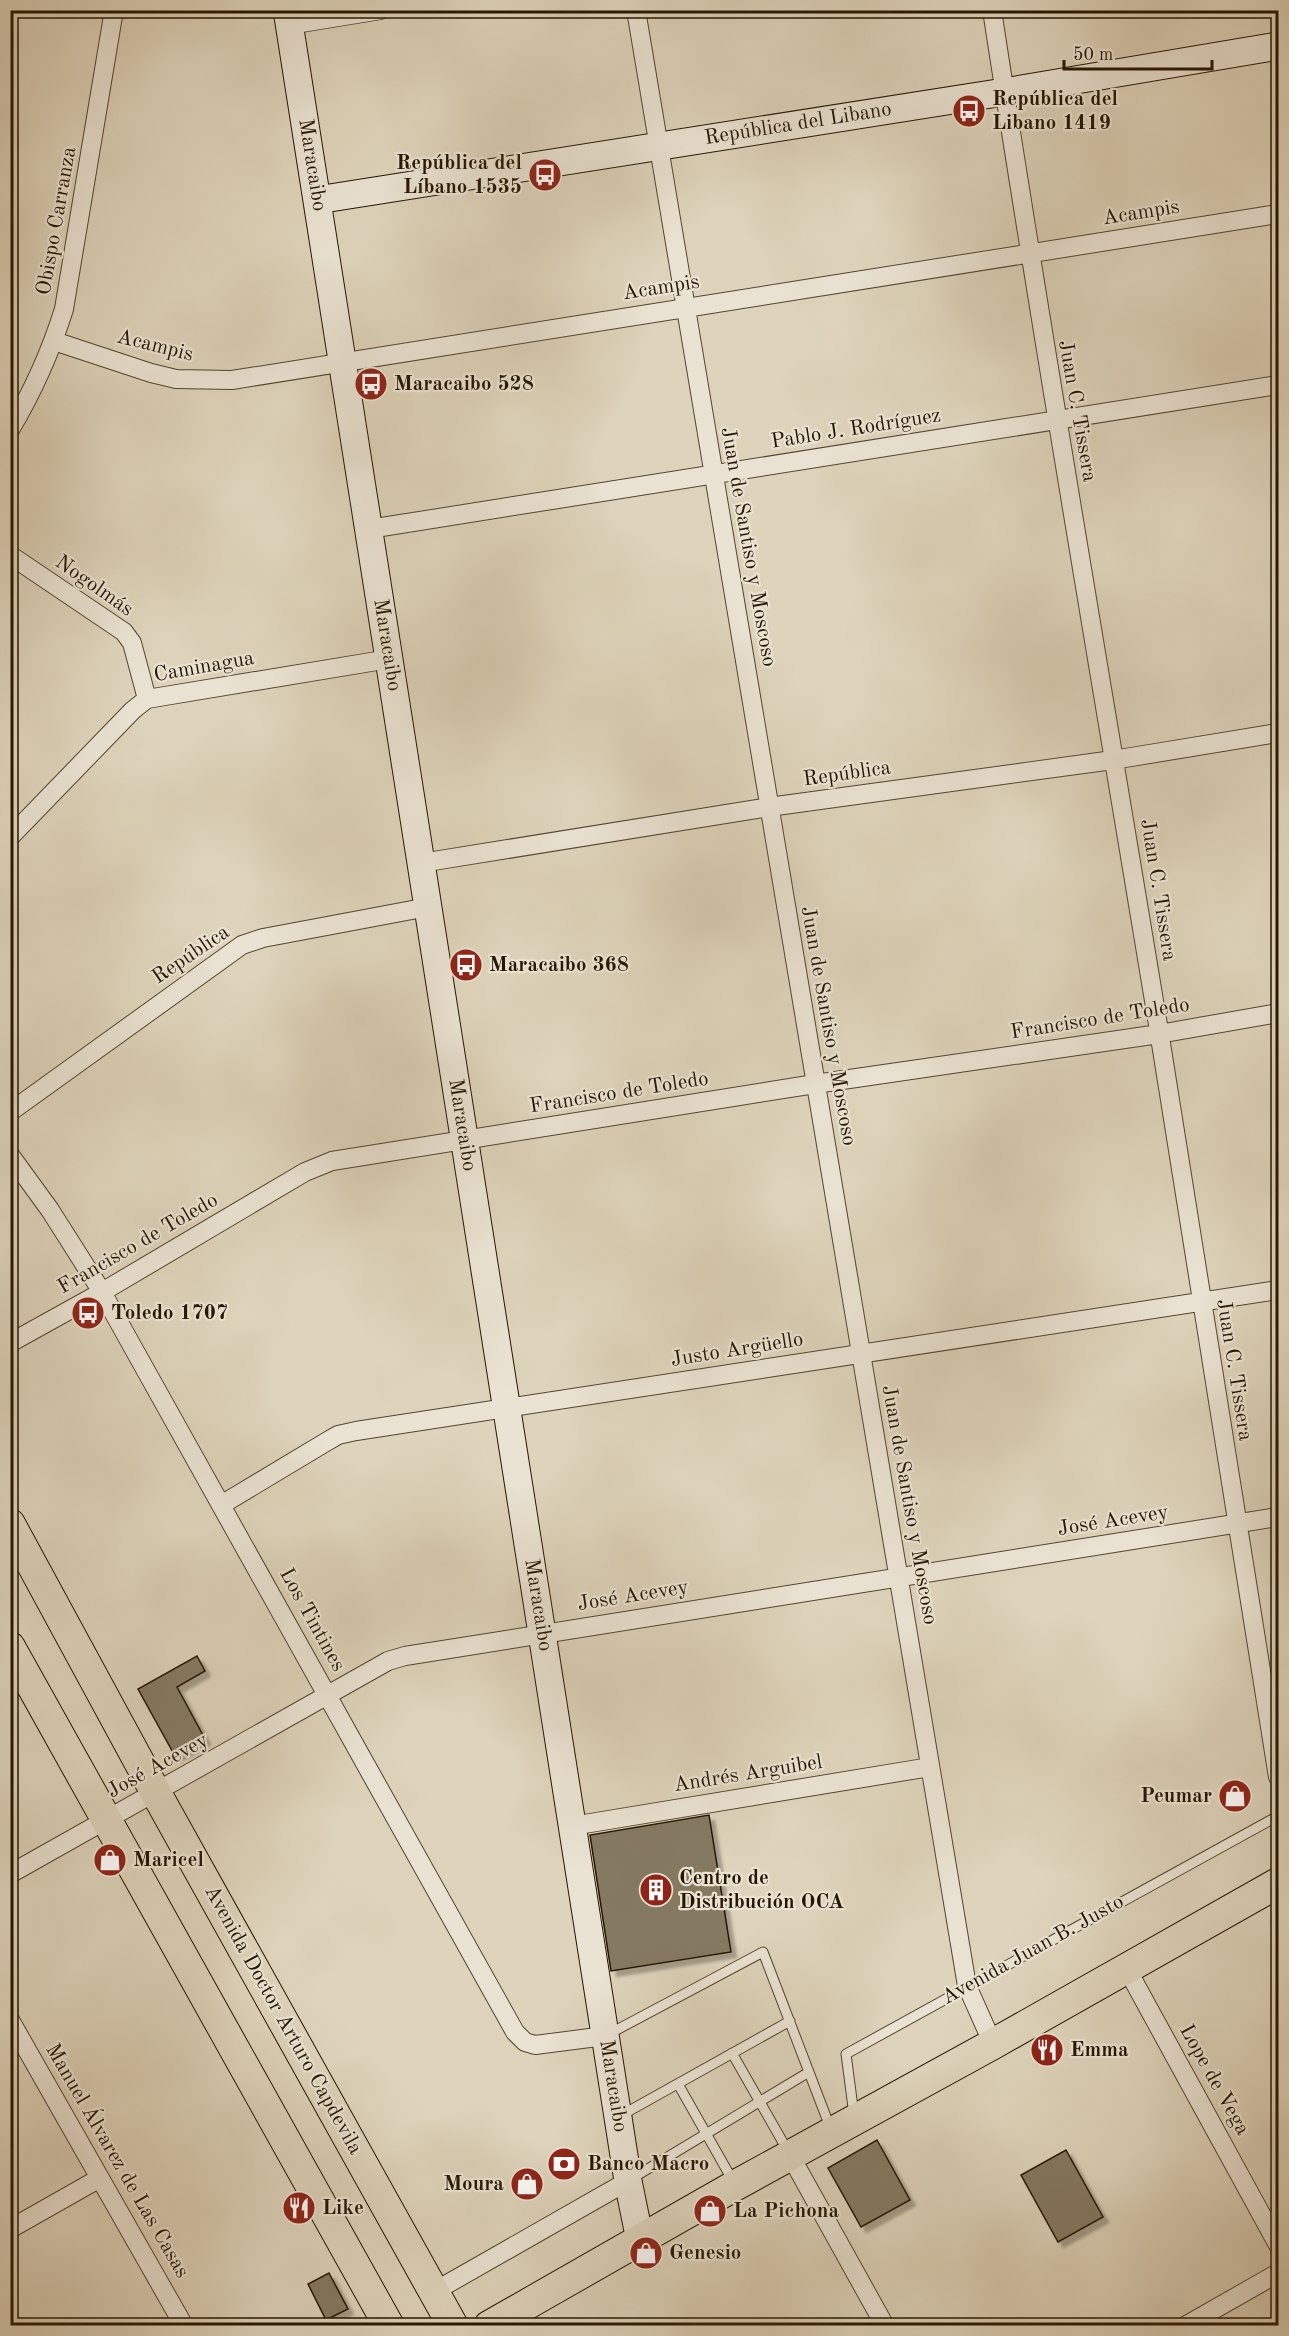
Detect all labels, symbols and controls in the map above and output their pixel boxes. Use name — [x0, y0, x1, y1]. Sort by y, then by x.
scale bar — [1064, 33, 1212, 71]
text: 50 m — [1073, 46, 1113, 64]
place label: República del Libano 1419 — [992, 89, 1118, 134]
bus stop icon: República del Libano 1419 — [951, 93, 987, 129]
street label: República del Libano — [703, 99, 893, 149]
street label: Maracaibo — [294, 117, 330, 213]
street label: Obispo Carranza — [34, 145, 80, 297]
place label: República del Líbano 1535 — [396, 153, 522, 198]
bus stop icon: República del Líbano 1535 — [527, 157, 563, 193]
street label: Acampis — [1101, 197, 1181, 229]
street label: Acampis — [621, 272, 701, 304]
street label: Acampis — [115, 326, 195, 366]
street label: Juan C. Tissera — [1054, 339, 1100, 483]
bus stop icon: Maracaibo 528 — [353, 366, 389, 402]
place label: Maracaibo 528 — [394, 374, 534, 395]
street label: Pablo J. Rodríguez — [770, 405, 942, 453]
street label: Juan de Santiso y Moscoso — [717, 425, 779, 669]
street label: Nogolmás — [51, 552, 137, 620]
street label: Maracaibo — [369, 597, 405, 693]
street label: Caminagua — [152, 648, 256, 686]
street label: República — [802, 757, 892, 791]
street label: Juan C. Tissera — [1136, 817, 1180, 963]
street label: Juan de Santiso y Moscoso — [797, 904, 859, 1148]
street label: República — [148, 922, 234, 988]
bus stop icon: Maracaibo 368 — [448, 947, 484, 983]
place label: Maracaibo 368 — [489, 955, 629, 976]
street label: Francisco de Toledo — [1009, 994, 1191, 1044]
street label: Francisco de Toledo — [528, 1068, 710, 1118]
street label: Maracaibo — [444, 1077, 480, 1173]
street label: Francisco de Toledo — [54, 1190, 222, 1298]
bus stop icon: Toledo 1707 — [70, 1295, 106, 1331]
street label: Juan C. Tissera — [1212, 1297, 1256, 1443]
place label: Toledo 1707 — [111, 1303, 228, 1324]
street label: Justo Argüello — [669, 1329, 805, 1371]
street label: Juan de Santiso y Moscoso — [878, 1383, 940, 1627]
street label: José Acevey — [1056, 1502, 1170, 1540]
street label: Maracaibo — [520, 1557, 556, 1653]
street label: Los Tintines — [275, 1565, 349, 1675]
street label: José Acevey — [576, 1577, 690, 1615]
street label: José Acevey — [104, 1730, 212, 1802]
street label: Andrés Arguibel — [672, 1752, 824, 1796]
shop icon: Peumar — [1217, 1778, 1253, 1814]
place label: Peumar — [1140, 1786, 1212, 1807]
shop icon: Maricel — [92, 1842, 128, 1878]
place label: Maricel — [133, 1850, 204, 1871]
place label: Centro de Distribución OCA — [679, 1868, 844, 1913]
building icon: Centro de Distribución OCA — [638, 1872, 674, 1908]
street label: Avenida Doctor Arturo Capdevila — [200, 1882, 366, 2158]
street label: Avenida Juan B. Justo — [938, 1891, 1128, 2009]
street label: Lope de Vega — [1175, 2021, 1253, 2139]
restaurant icon: Emma — [1029, 2032, 1065, 2068]
street label: Manuel Álvarez de Las Casas — [41, 2038, 196, 2282]
street label: Maracaibo — [595, 2038, 631, 2134]
place label: Emma — [1070, 2040, 1129, 2061]
bank icon: Banco Macro — [546, 2146, 582, 2182]
place label: Banco Macro — [587, 2154, 709, 2175]
shop icon: Moura — [509, 2166, 545, 2202]
place label: Moura — [443, 2174, 504, 2195]
restaurant icon: Like — [281, 2190, 317, 2226]
shop icon: La Pichona — [692, 2193, 728, 2229]
place label: Like — [322, 2198, 364, 2219]
place label: La Pichona — [733, 2201, 839, 2222]
shop icon: Genesio — [628, 2235, 664, 2271]
place label: Genesio — [669, 2243, 741, 2264]

